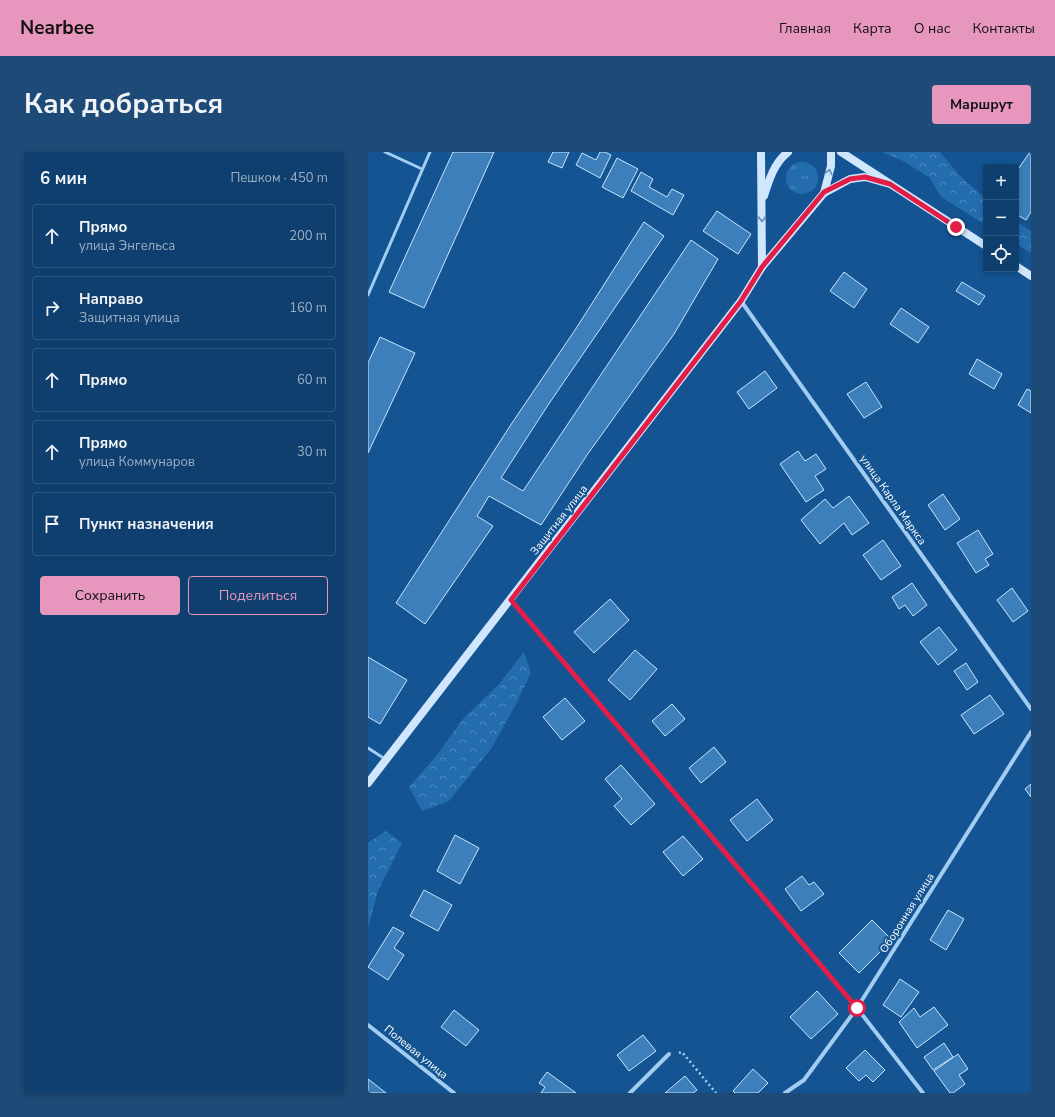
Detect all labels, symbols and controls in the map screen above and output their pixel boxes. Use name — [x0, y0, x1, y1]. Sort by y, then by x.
text: Nearbee — [20, 15, 94, 41]
text: Главная — [779, 19, 831, 38]
text: Карта — [853, 19, 892, 38]
text: О нас — [914, 19, 950, 38]
text: Контакты — [972, 19, 1035, 38]
text: Как добраться — [24, 85, 223, 123]
button: Маршрут — [932, 85, 1031, 124]
map controls — [983, 164, 1019, 272]
button: + — [983, 164, 1019, 200]
text: 6 мин — [40, 167, 87, 190]
text: Пешком · 450 m — [230, 169, 328, 187]
one-way arrow — [825, 169, 833, 176]
button: − — [983, 200, 1019, 236]
one-way arrow — [758, 216, 766, 222]
text: Прямо — [79, 217, 127, 237]
route end — [947, 218, 965, 236]
icon: ahead — [41, 225, 63, 247]
text: 200 m — [289, 227, 327, 245]
button: locate — [983, 236, 1019, 272]
text: улица Энгельса — [79, 237, 175, 255]
text: Направо — [79, 289, 143, 309]
icon: right — [41, 297, 63, 319]
text: 160 m — [289, 299, 327, 317]
text: Защитная улица — [79, 309, 180, 327]
icon: ahead — [41, 369, 63, 391]
text: Прямо — [79, 370, 127, 390]
text: 60 m — [297, 371, 327, 389]
text: Прямо — [79, 433, 127, 453]
icon: ahead — [41, 441, 63, 463]
text: 30 m — [297, 443, 327, 461]
street label: улица Карла Маркса — [856, 452, 930, 548]
text: улица Коммунаров — [79, 453, 195, 471]
street label: Защитная улица — [527, 482, 591, 558]
icon: arrive — [41, 513, 63, 535]
text: Пункт назначения — [79, 514, 214, 534]
button: Сохранить — [40, 576, 180, 615]
button: Поделиться — [188, 576, 328, 615]
street label: Оборонная улица — [876, 870, 938, 956]
route start — [848, 999, 866, 1017]
street label: Полевая улица — [381, 1022, 451, 1082]

